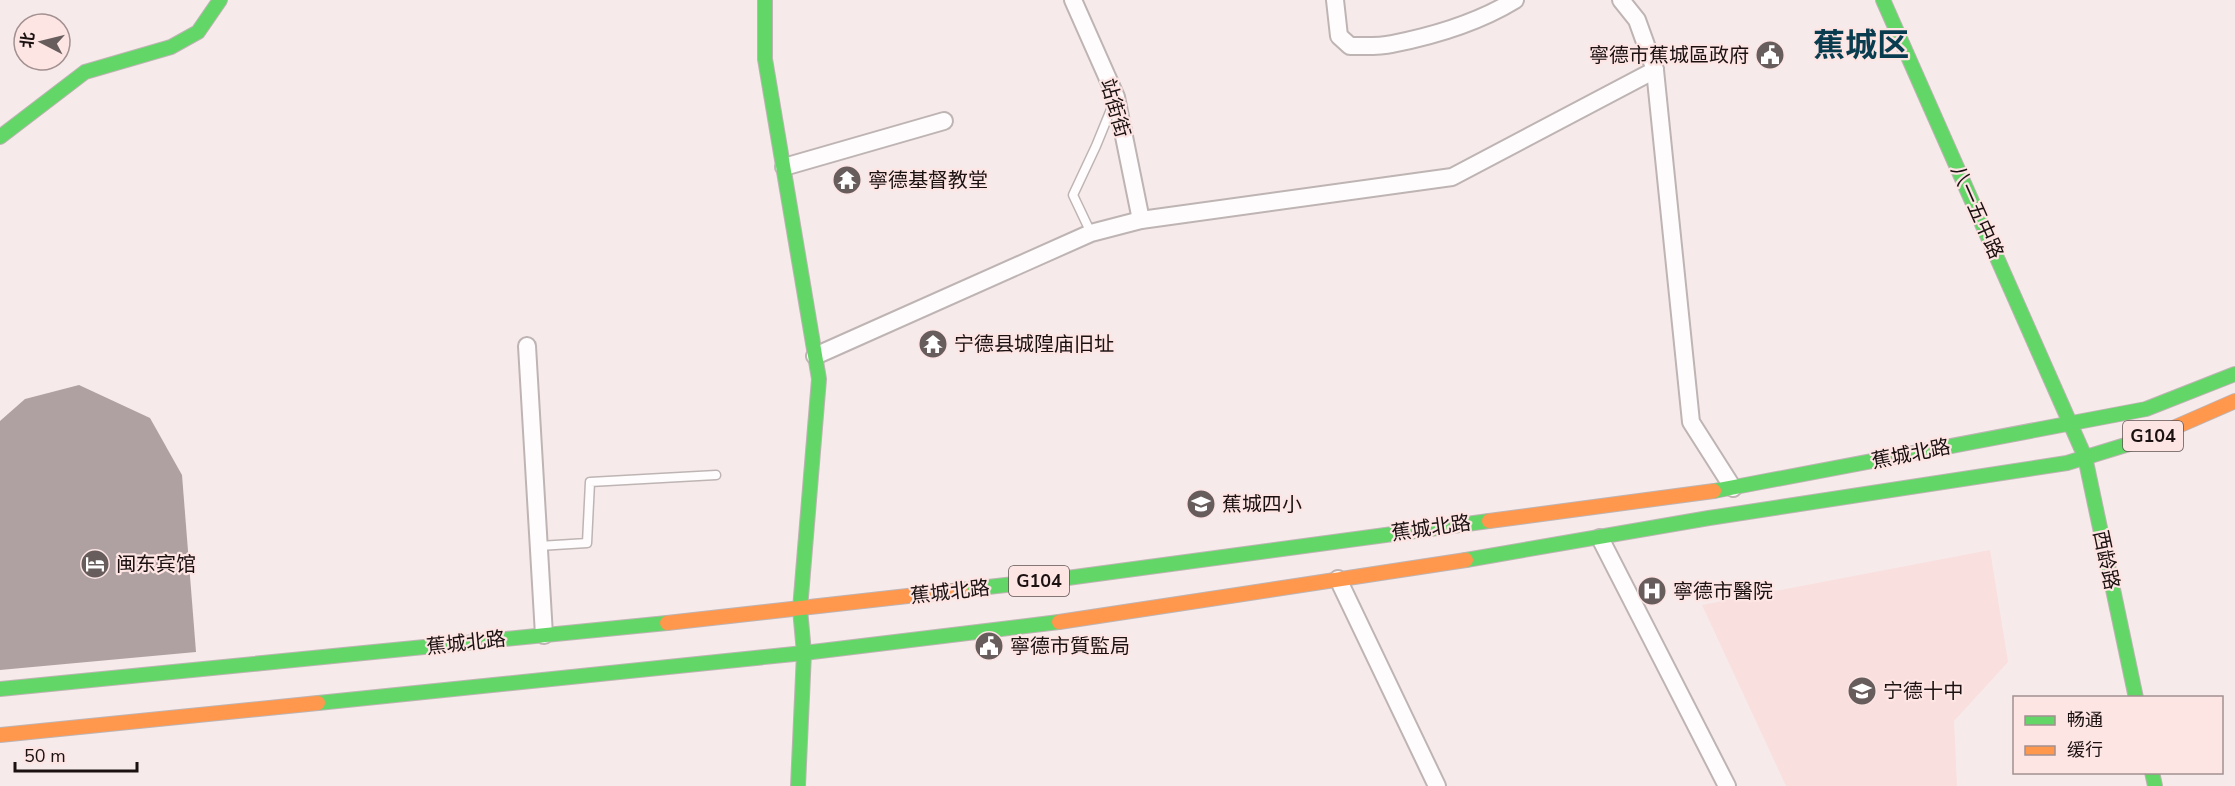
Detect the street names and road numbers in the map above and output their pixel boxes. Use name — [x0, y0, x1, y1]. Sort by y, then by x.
street label: 站街街 — [1094, 75, 1136, 141]
street label: 八一五中路 — [1944, 161, 2010, 263]
road number: G104 — [2123, 421, 2183, 451]
street label: 蕉城北路 — [1869, 433, 1953, 475]
street label: 蕉城北路 — [1390, 509, 1472, 547]
street label: 西龄路 — [2087, 528, 2125, 592]
road number: G104 — [1009, 566, 1069, 596]
street label: 蕉城北路 — [909, 574, 991, 610]
street label: 蕉城北路 — [425, 625, 507, 661]

